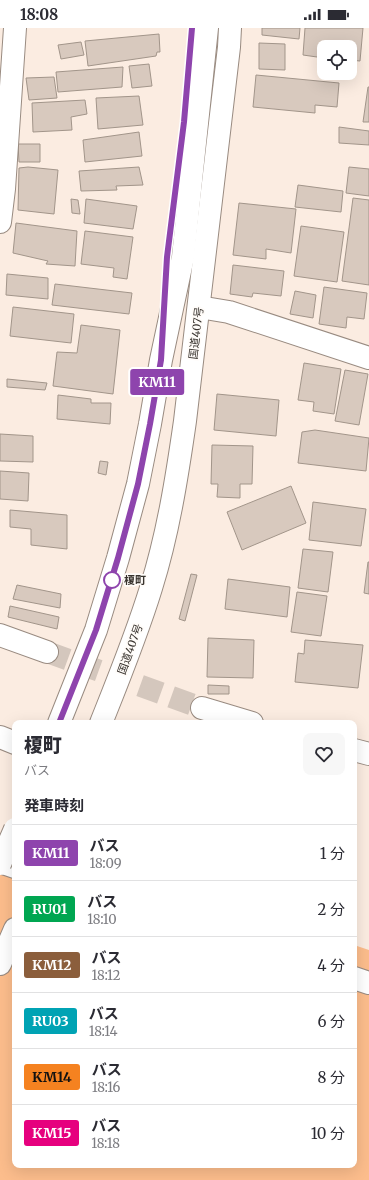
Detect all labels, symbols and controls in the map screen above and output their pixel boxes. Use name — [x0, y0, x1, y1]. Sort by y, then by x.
text: 18:08 — [20, 5, 58, 24]
map controls — [317, 40, 357, 80]
button: locate — [317, 40, 357, 80]
street label: 国道407号 — [186, 306, 206, 360]
line badge: KM11 — [129, 369, 185, 395]
text: KM11 — [138, 373, 176, 391]
marker: 榎町 — [103, 571, 121, 589]
place label: 榎町 — [124, 573, 146, 587]
street label: 国道407号 — [114, 622, 146, 676]
text: 榎町 — [24, 733, 62, 757]
button: heart — [303, 733, 345, 775]
text: バス — [24, 762, 50, 779]
text: 発車時刻 — [24, 796, 84, 815]
text: バス — [90, 836, 120, 855]
text: KM11 — [32, 844, 70, 862]
text: 1 分 — [320, 844, 345, 863]
text: 18:09 — [90, 855, 122, 872]
text: バス — [87, 892, 117, 911]
text: RU01 — [32, 900, 67, 918]
text: 2 分 — [318, 900, 345, 919]
text: 18:10 — [87, 911, 117, 928]
text: バス — [92, 948, 122, 967]
text: KM12 — [32, 956, 72, 974]
text: 4 分 — [317, 956, 345, 975]
text: 18:12 — [92, 967, 121, 984]
text: バス — [89, 1004, 119, 1023]
text: RU03 — [32, 1012, 69, 1030]
text: 6 分 — [317, 1012, 345, 1031]
text: 18:14 — [89, 1023, 118, 1040]
text: バス — [92, 1060, 122, 1079]
text: KM14 — [32, 1068, 72, 1086]
text: 8 分 — [318, 1068, 345, 1087]
text: 18:16 — [92, 1079, 120, 1096]
text: バス — [91, 1116, 121, 1135]
text: KM15 — [32, 1124, 71, 1142]
text: 10 分 — [311, 1124, 345, 1143]
text: 18:18 — [91, 1135, 120, 1152]

